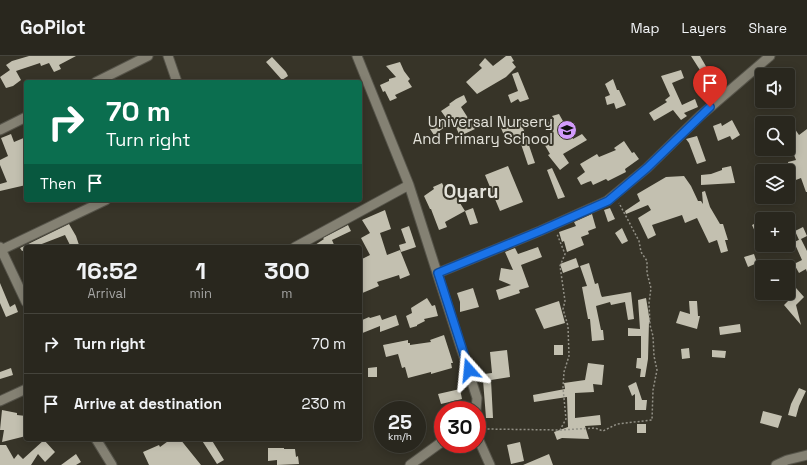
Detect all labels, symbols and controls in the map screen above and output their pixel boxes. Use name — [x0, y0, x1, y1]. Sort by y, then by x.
text: GoPilot — [20, 15, 86, 40]
text: Map — [630, 19, 660, 37]
text: Layers — [682, 19, 726, 37]
text: Share — [748, 19, 787, 37]
pin — [693, 66, 727, 107]
map controls — [755, 68, 795, 300]
button: sound — [755, 68, 795, 108]
icon: arrive — [699, 72, 721, 94]
text: 70 m — [106, 93, 171, 129]
icon: right — [40, 96, 92, 148]
place label: Universal Nursery And Primary School — [413, 112, 553, 148]
button: search — [755, 116, 795, 156]
school or university icon: Universal Nursery And Primary School — [556, 119, 578, 141]
text: Turn right — [106, 128, 190, 151]
button: layers — [755, 164, 795, 204]
icon: arrive — [84, 172, 106, 194]
text: Then — [40, 174, 76, 193]
district label: Oyaru — [444, 179, 498, 204]
button: + — [755, 212, 795, 252]
text: 16:52 — [76, 255, 137, 286]
text: 1 — [195, 255, 206, 286]
text: 300 — [264, 255, 310, 286]
button: − — [755, 260, 795, 300]
text: Arrival — [87, 285, 126, 302]
text: min — [190, 285, 212, 302]
text: m — [281, 285, 293, 302]
icon: right — [40, 333, 62, 355]
text: Turn right — [74, 334, 145, 353]
text: 70 m — [311, 334, 346, 353]
position arrow — [448, 349, 490, 391]
icon: arrive — [40, 393, 62, 415]
text: Arrive at destination — [74, 394, 222, 413]
text: 230 m — [302, 394, 346, 413]
speed limit sign: 30 — [434, 401, 486, 453]
text: 25 — [388, 409, 412, 435]
text: km/h — [388, 430, 412, 443]

